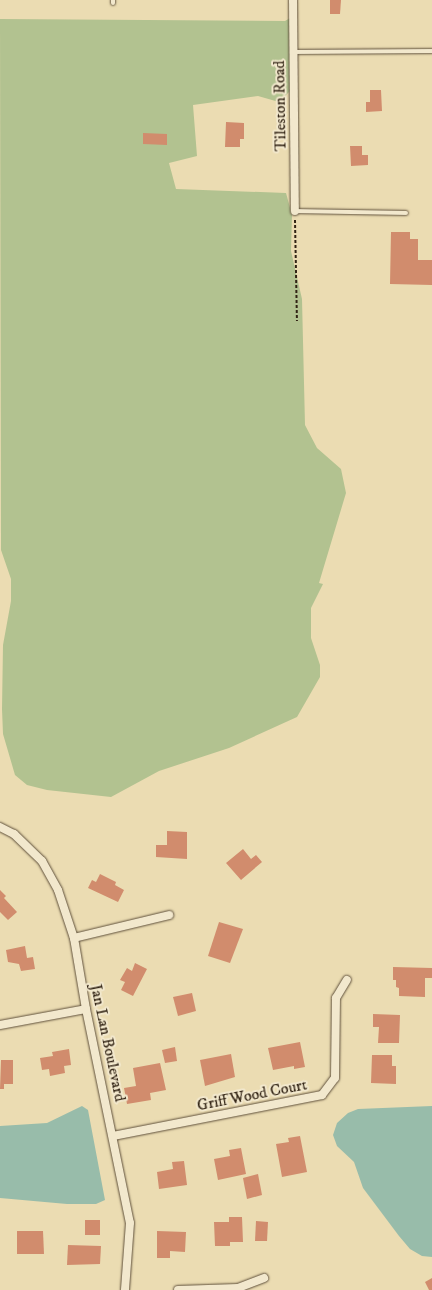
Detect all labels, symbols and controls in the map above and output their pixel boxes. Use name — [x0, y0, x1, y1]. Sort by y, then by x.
street label: Tileston Road — [270, 60, 290, 152]
street label: Jan Lan Boulevard — [86, 983, 130, 1103]
street label: Griff Wood Court — [195, 1075, 309, 1115]

